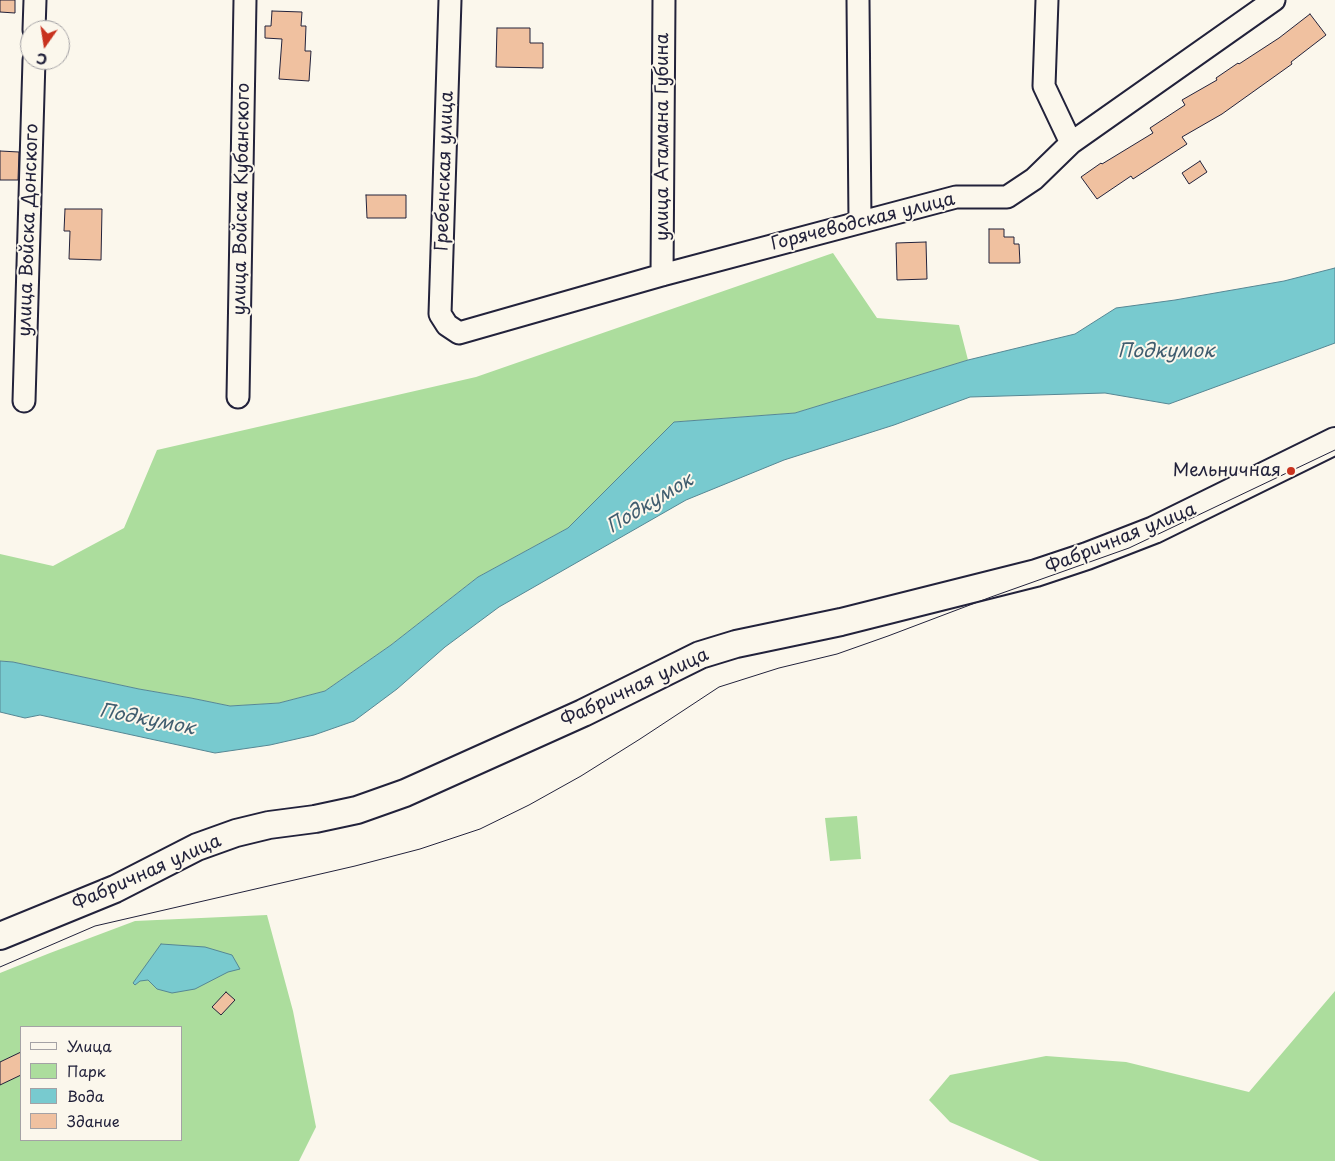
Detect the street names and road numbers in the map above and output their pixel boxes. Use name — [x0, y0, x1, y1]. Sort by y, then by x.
street label: улица Атамана Губина — [652, 33, 674, 241]
street label: улица Войска Кубанского — [229, 83, 255, 315]
street label: Гребенская улица — [431, 91, 459, 251]
street label: улица Войска Донского — [14, 123, 44, 337]
street label: Горячеводская улица — [769, 189, 957, 255]
street label: Фабричная улица — [1043, 499, 1199, 579]
street label: Фабричная улица — [558, 644, 712, 732]
street label: Фабричная улица — [69, 830, 225, 916]

